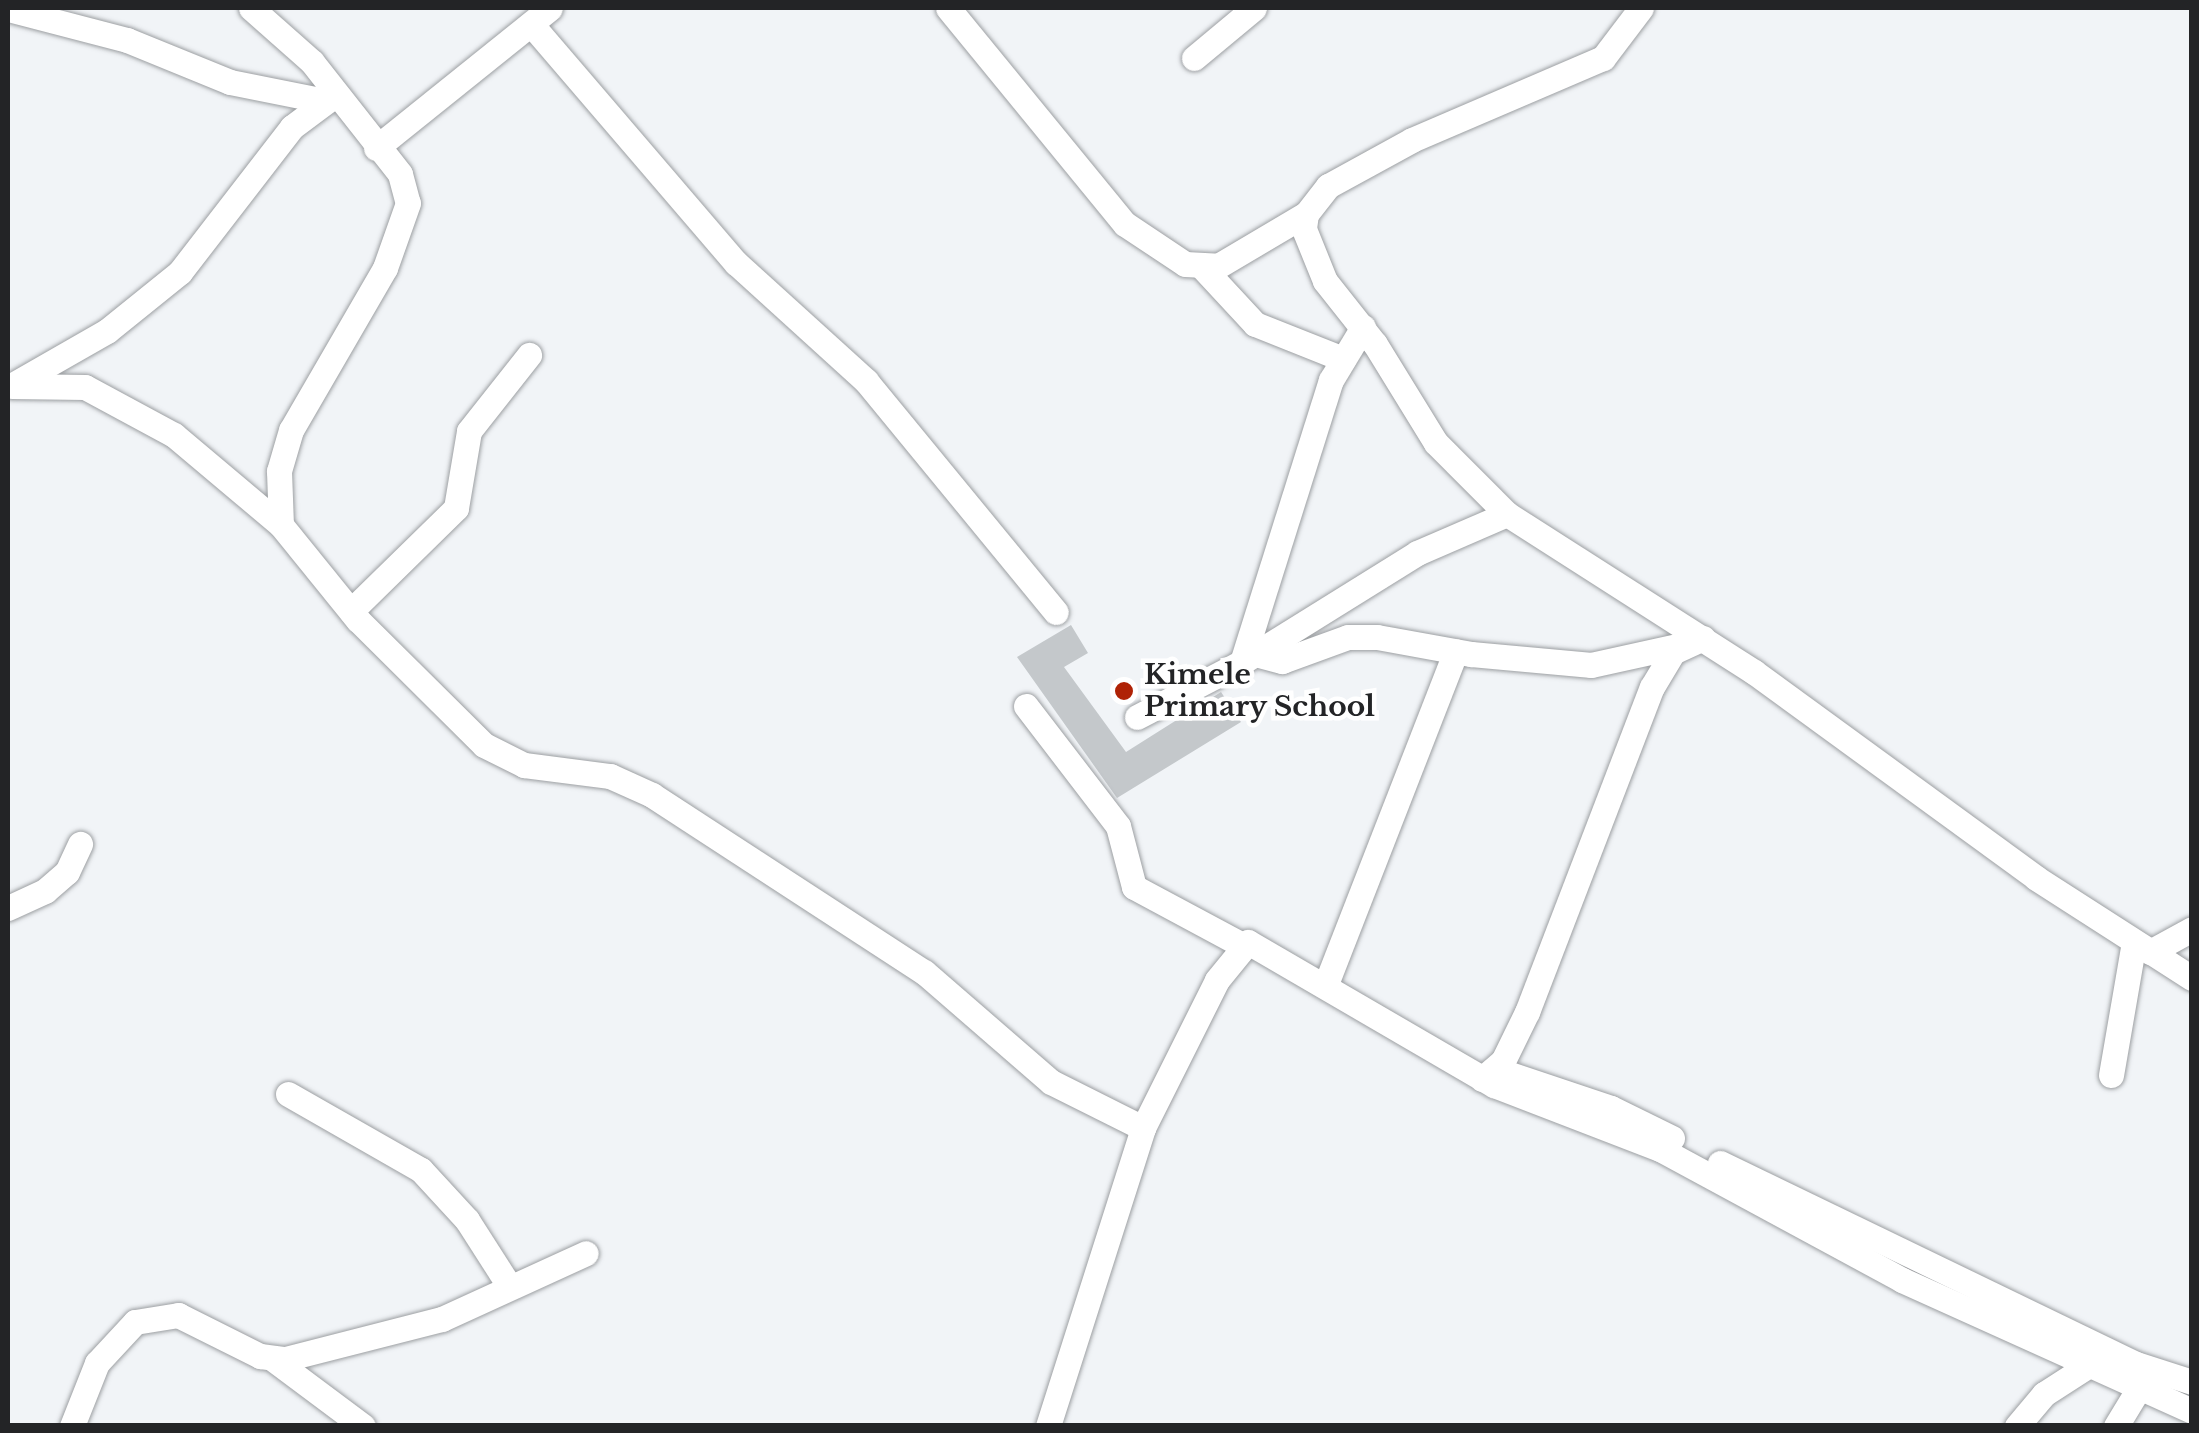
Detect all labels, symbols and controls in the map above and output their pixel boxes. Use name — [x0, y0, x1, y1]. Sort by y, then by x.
place label: Kimele Primary School — [1144, 658, 1376, 724]
marker: Kimele Primary School — [1113, 680, 1135, 702]

